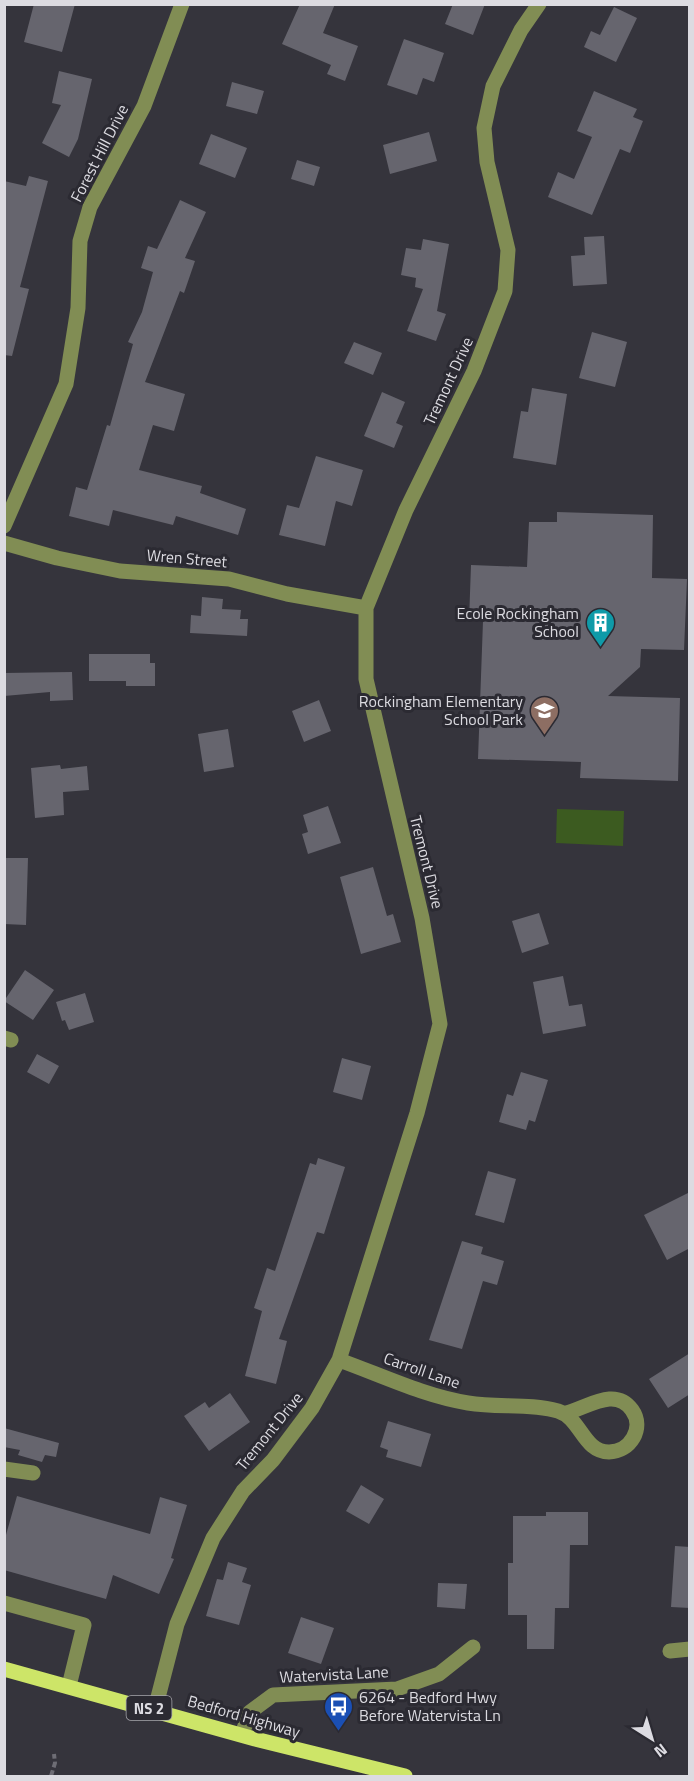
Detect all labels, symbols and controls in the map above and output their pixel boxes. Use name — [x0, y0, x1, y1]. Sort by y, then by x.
street label: Forest Hill Drive — [64, 100, 134, 206]
street label: Tremont Drive — [417, 333, 479, 429]
street label: Wren Street — [146, 543, 229, 574]
place label: Ecole Rockingham School — [457, 601, 579, 643]
building icon: Ecole Rockingham School — [584, 606, 616, 648]
place label: Rockingham Elementary School Park — [359, 689, 523, 731]
school or university icon: Rockingham Elementary School Park — [528, 694, 560, 736]
street label: Tremont Drive — [404, 813, 450, 911]
street label: Carroll Lane — [381, 1346, 463, 1394]
street label: Tremont Drive — [230, 1387, 308, 1475]
street label: Watervista Lane — [279, 1659, 389, 1689]
place label: 6264 - Bedford Hwy Before Watervista Ln — [359, 1685, 501, 1727]
street label: Bedford Highway — [185, 1688, 303, 1744]
bus stop icon: 6264 - Bedford Hwy Before Watervista Ln — [322, 1690, 354, 1732]
road number: NS 2 — [126, 1696, 172, 1720]
north arrow — [622, 1709, 682, 1769]
text: N — [649, 1738, 673, 1764]

